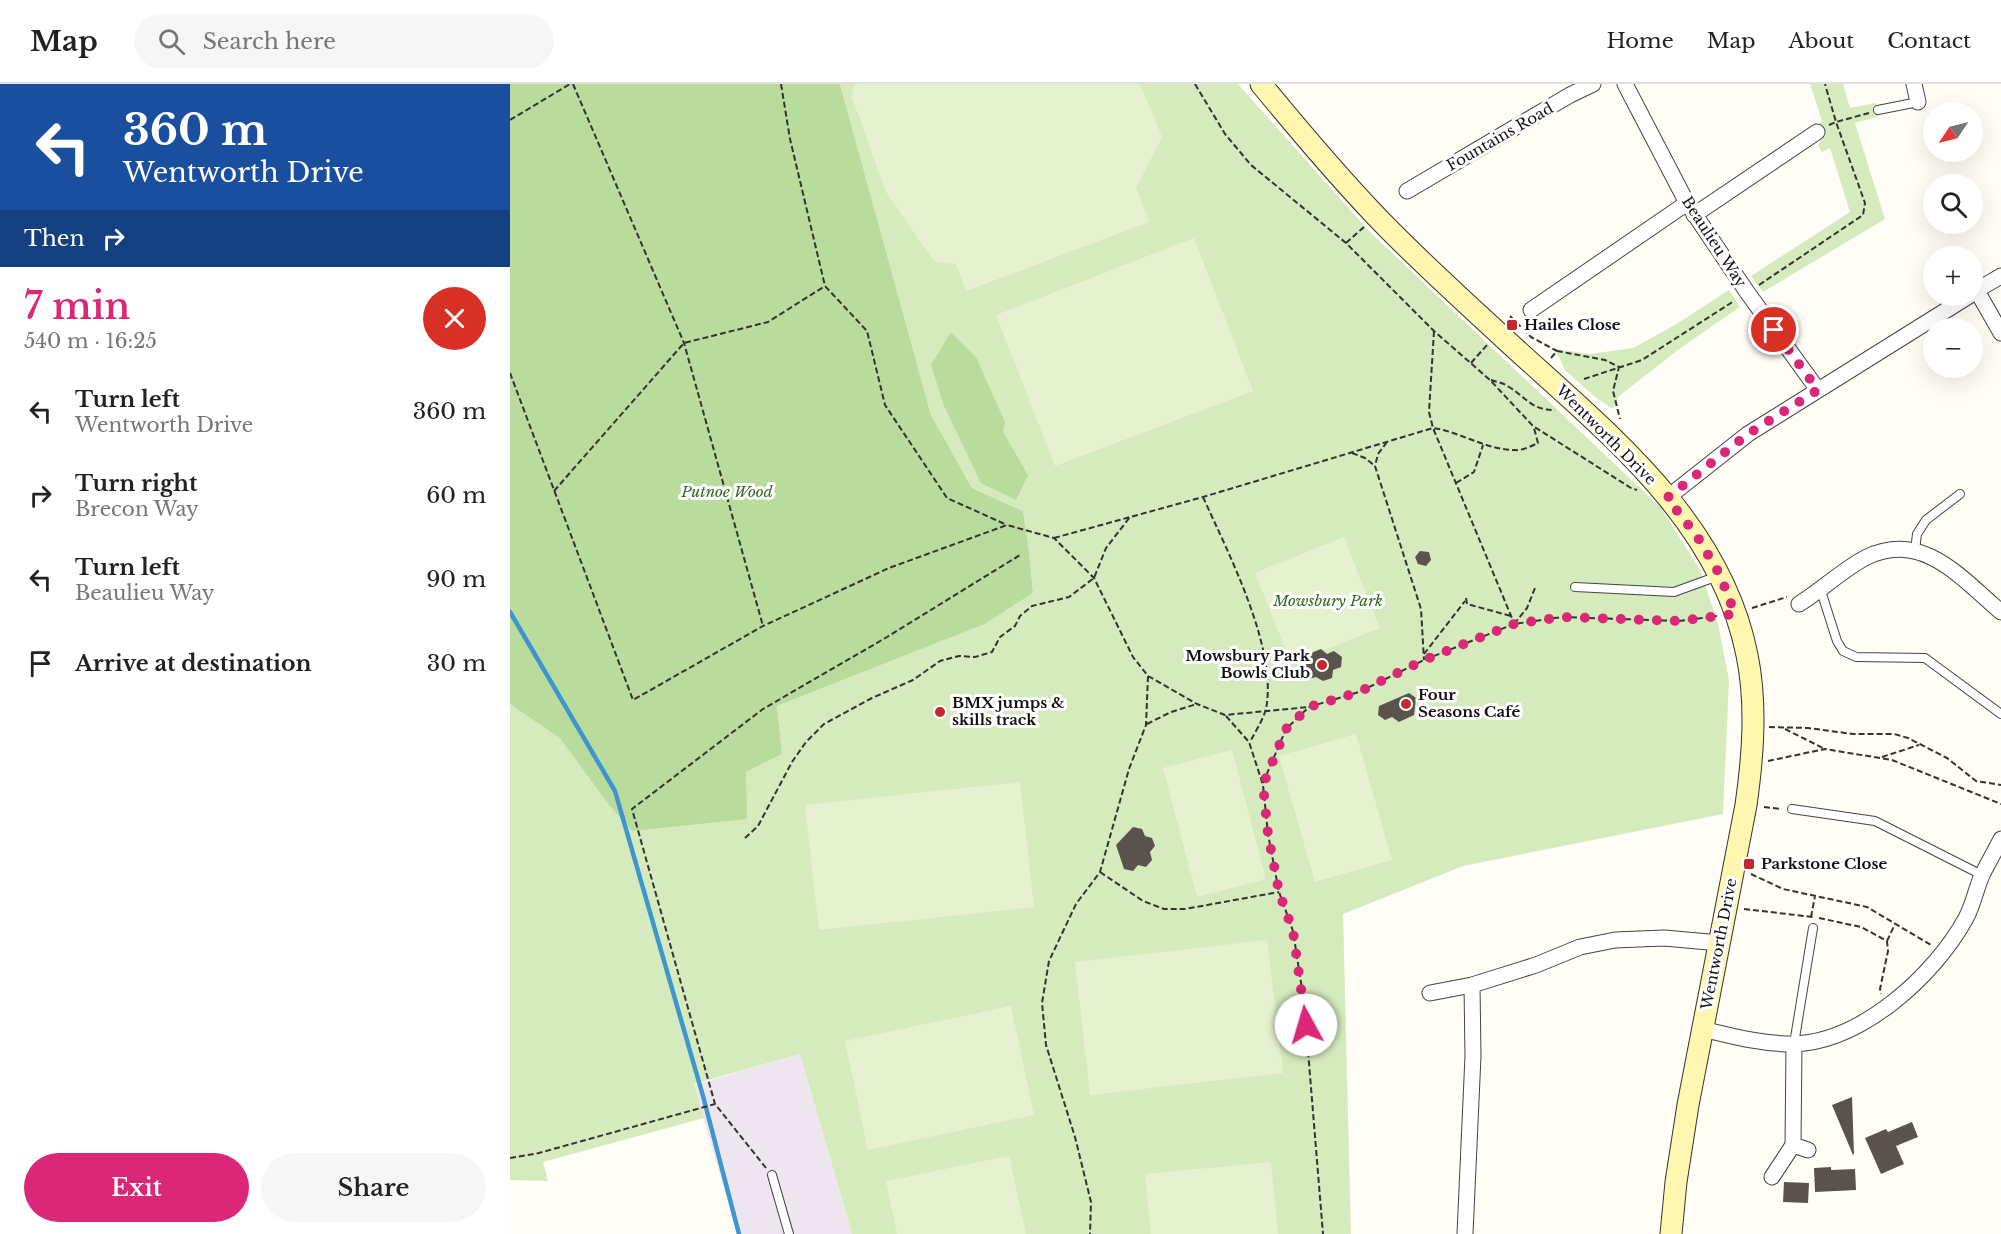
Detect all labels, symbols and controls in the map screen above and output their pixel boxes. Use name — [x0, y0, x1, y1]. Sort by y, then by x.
search box — [134, 14, 554, 68]
text: Map — [30, 24, 98, 59]
icon: search — [155, 25, 188, 58]
text: Search here — [203, 28, 336, 55]
text: Home — [1607, 28, 1674, 54]
text: Map — [1707, 28, 1755, 54]
text: About — [1788, 28, 1854, 54]
text: Contact — [1887, 28, 1971, 54]
street label: Fountains Road — [1443, 98, 1557, 175]
north arrow — [1923, 102, 1983, 162]
map controls — [1923, 102, 1983, 378]
text: 360 m — [123, 104, 267, 156]
icon: left — [24, 108, 102, 186]
text: Wentworth Drive — [123, 156, 364, 189]
button: search — [1923, 174, 1983, 234]
street label: Beaulieu Way — [1678, 193, 1751, 291]
icon: right — [97, 222, 130, 255]
text: Then — [24, 225, 85, 252]
button: + — [1923, 246, 1983, 306]
text: 7 min — [24, 284, 130, 329]
button: close — [423, 287, 486, 350]
pin — [1748, 304, 1799, 355]
icon: arrive — [1757, 313, 1790, 346]
place label: Hailes Close — [1524, 315, 1621, 334]
marker: Hailes Close — [1505, 318, 1519, 332]
button: − — [1923, 318, 1983, 378]
text: 540 m · 16:25 — [24, 329, 157, 353]
street label: Wentworth Drive — [1552, 380, 1660, 489]
text: Turn left — [75, 386, 180, 413]
icon: left — [24, 395, 57, 428]
text: 360 m — [413, 398, 486, 425]
text: Wentworth Drive — [75, 413, 253, 437]
text: Turn right — [75, 470, 197, 497]
icon: right — [24, 479, 57, 512]
text: 60 m — [426, 482, 486, 509]
park label: Putnoe Wood — [680, 482, 773, 501]
text: Brecon Way — [75, 497, 199, 521]
text: Turn left — [75, 554, 180, 581]
icon: left — [24, 563, 57, 596]
text: 90 m — [426, 566, 486, 593]
text: Beaulieu Way — [75, 581, 215, 605]
park label: Mowsbury Park — [1272, 591, 1383, 610]
place label: Mowsbury Park Bowls Club — [1185, 646, 1311, 682]
icon: arrive — [24, 647, 57, 680]
text: Arrive at destination — [75, 650, 312, 677]
text: 30 m — [427, 650, 486, 677]
marker: Mowsbury Park Bowls Club — [1315, 658, 1329, 672]
place label: Four Seasons Café — [1418, 685, 1520, 721]
place label: BMX jumps & skills track — [952, 693, 1065, 729]
marker: Four Seasons Café — [1399, 697, 1413, 711]
marker: BMX jumps & skills track — [933, 705, 947, 719]
place label: Parkstone Close — [1761, 854, 1887, 873]
marker: Parkstone Close — [1742, 857, 1756, 871]
street label: Wentworth Drive — [1696, 876, 1741, 1012]
position arrow — [1274, 993, 1338, 1057]
button: Exit — [24, 1153, 249, 1222]
button: Share — [261, 1153, 486, 1222]

